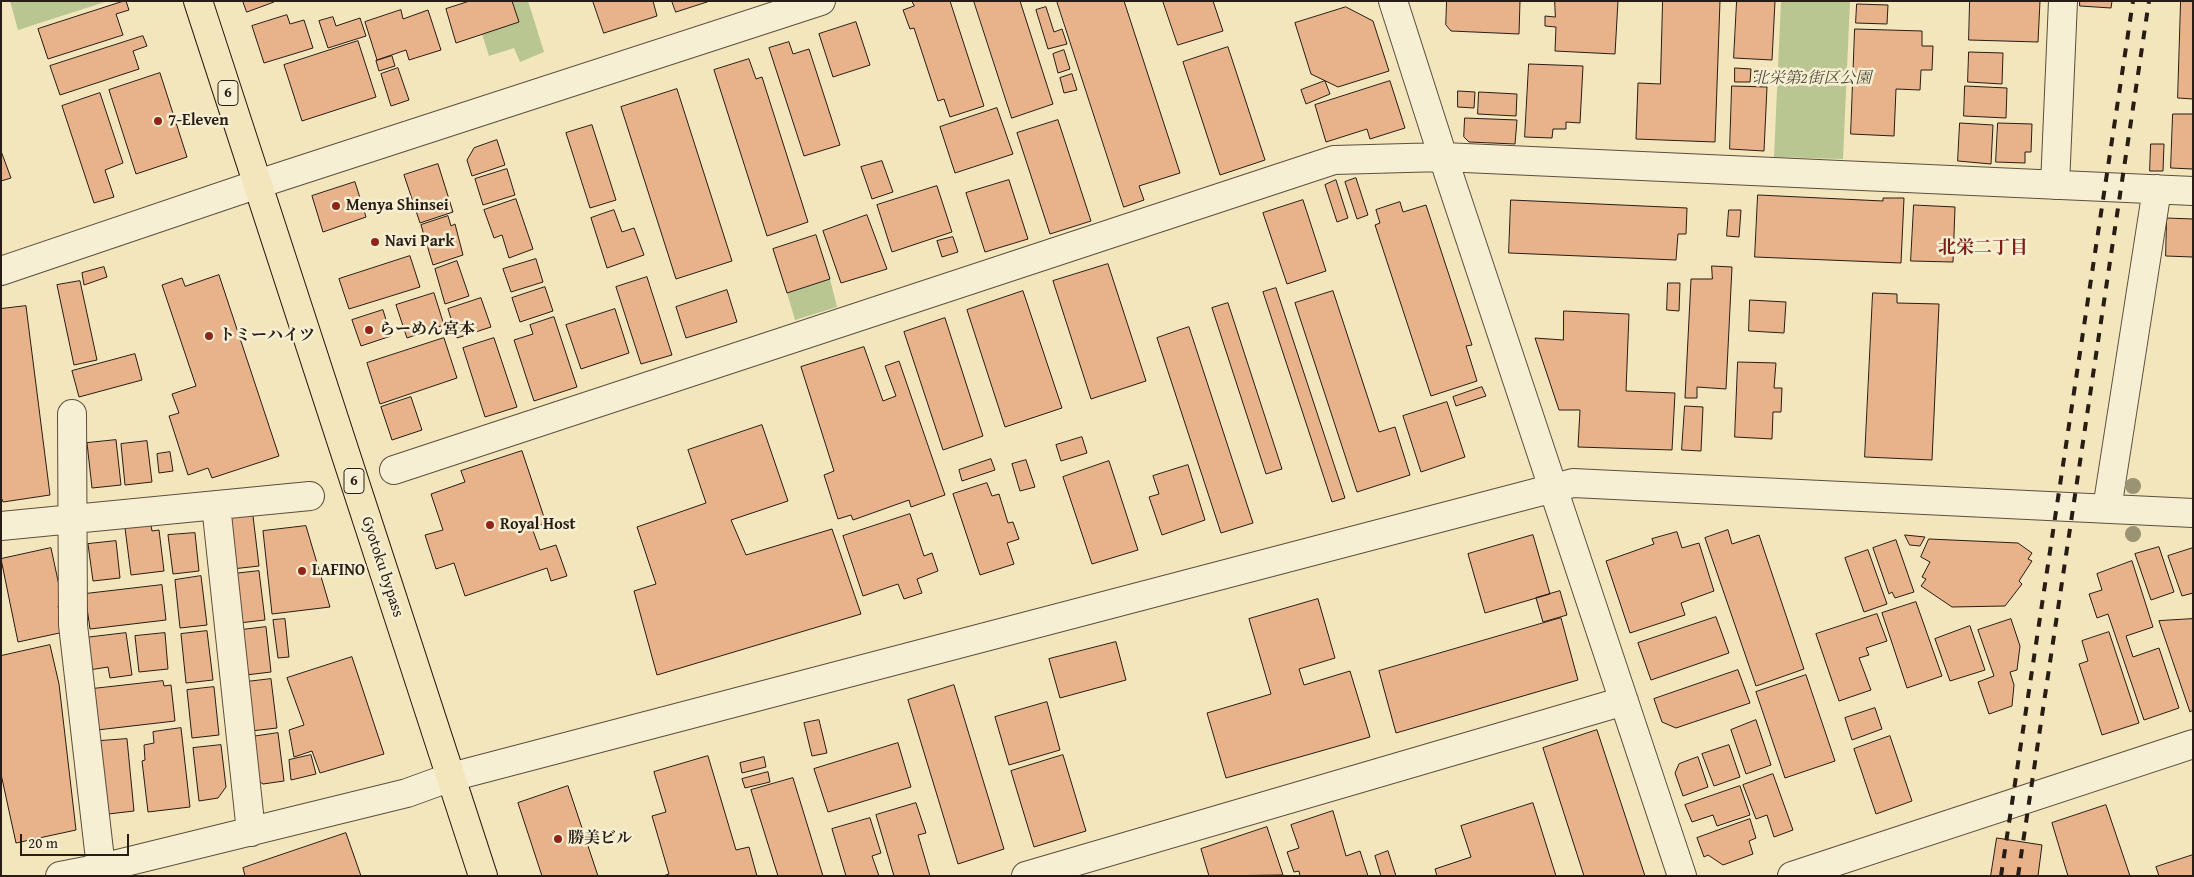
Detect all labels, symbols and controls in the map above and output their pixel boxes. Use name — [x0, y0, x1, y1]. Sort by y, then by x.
park label: 北栄第2街区公園 — [1753, 69, 1871, 89]
road number: 6 — [218, 80, 238, 106]
place label: 7-Eleven — [168, 111, 229, 131]
marker: 7-Eleven — [152, 115, 164, 127]
place label: Menya Shinsei — [346, 196, 449, 216]
marker: Menya Shinsei — [330, 200, 342, 212]
place label: Navi Park — [385, 232, 454, 252]
marker: Navi Park — [369, 236, 381, 248]
district label: 北栄二丁目 — [1938, 237, 2028, 259]
place label: らーめん宮本 — [379, 320, 475, 340]
marker: らーめん宮本 — [363, 324, 375, 336]
place label: トミーハイツ — [219, 326, 315, 346]
marker: トミーハイツ — [203, 330, 215, 342]
road number: 6 — [344, 468, 364, 494]
street label: Gyotoku bypass — [357, 514, 407, 620]
place label: Royal Host — [500, 515, 576, 535]
marker: Royal Host — [484, 519, 496, 531]
place label: LAFINO — [312, 561, 365, 581]
marker: LAFINO — [296, 565, 308, 577]
scale bar — [22, 824, 131, 856]
place label: 勝美ビル — [568, 829, 632, 849]
text: 20 m — [28, 832, 58, 853]
marker: 勝美ビル — [552, 833, 564, 845]

